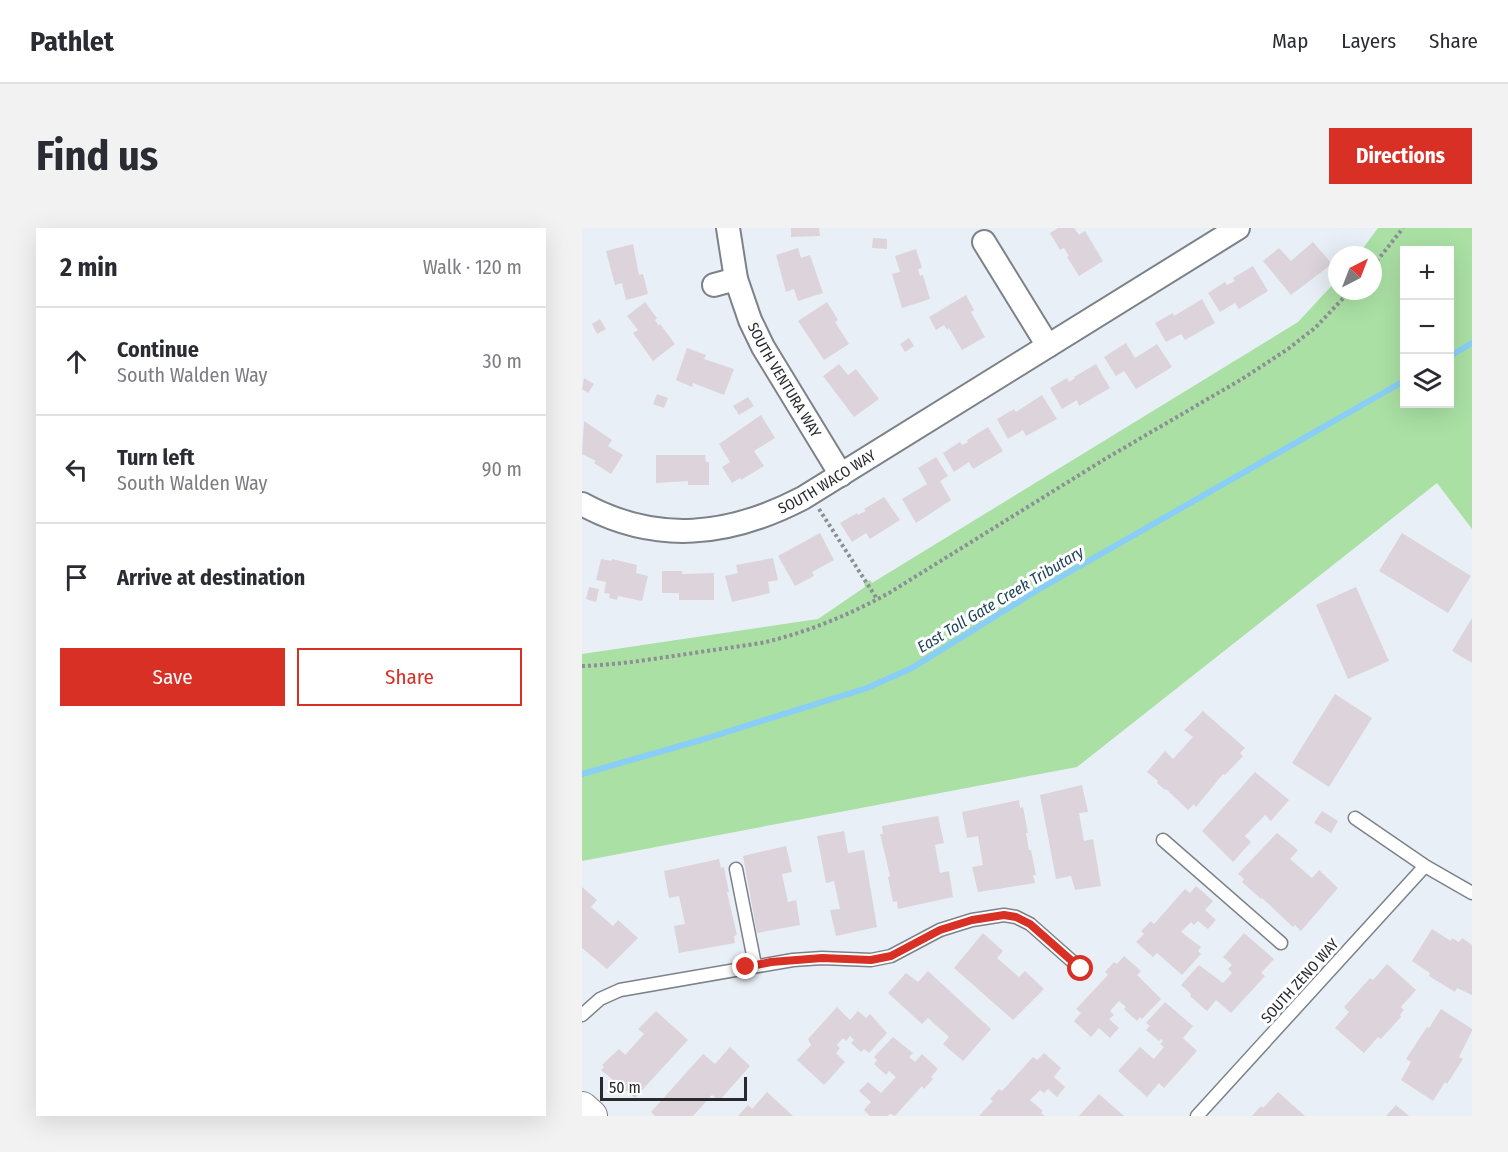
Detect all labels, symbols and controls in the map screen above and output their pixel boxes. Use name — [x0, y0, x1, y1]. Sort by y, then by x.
text: Pathlet — [30, 25, 114, 58]
text: Map — [1272, 28, 1308, 54]
text: Layers — [1341, 28, 1396, 54]
text: Share — [1429, 28, 1478, 54]
button: Directions — [1329, 128, 1472, 184]
text: Find us — [36, 131, 158, 181]
north arrow — [1328, 246, 1382, 300]
map controls — [1400, 246, 1454, 408]
button: + — [1400, 246, 1454, 300]
text: 2 min — [60, 252, 118, 283]
text: Walk · 120 m — [423, 255, 522, 279]
button: − — [1400, 300, 1454, 354]
street label: SOUTH VENTURA WAY — [744, 320, 825, 441]
text: Continue — [117, 336, 199, 363]
icon: ahead — [60, 345, 93, 378]
text: 30 m — [482, 349, 522, 373]
button: layers — [1400, 354, 1454, 408]
text: South Walden Way — [117, 363, 267, 387]
text: Turn left — [117, 444, 195, 471]
street label: SOUTH WACO WAY — [775, 446, 880, 518]
icon: left — [60, 453, 93, 486]
text: 90 m — [482, 457, 522, 481]
text: South Walden Way — [117, 471, 267, 495]
water label: East Toll Gate Creek Tributary — [914, 542, 1088, 657]
icon: arrive — [60, 561, 93, 594]
text: Arrive at destination — [117, 564, 305, 591]
button: Save — [60, 648, 285, 706]
button: Share — [297, 648, 522, 706]
street label: SOUTH ZENO WAY — [1257, 935, 1343, 1027]
route end — [732, 953, 758, 979]
route start — [1067, 955, 1093, 981]
scale bar — [600, 1074, 747, 1102]
text: 50 m — [609, 1078, 641, 1097]

